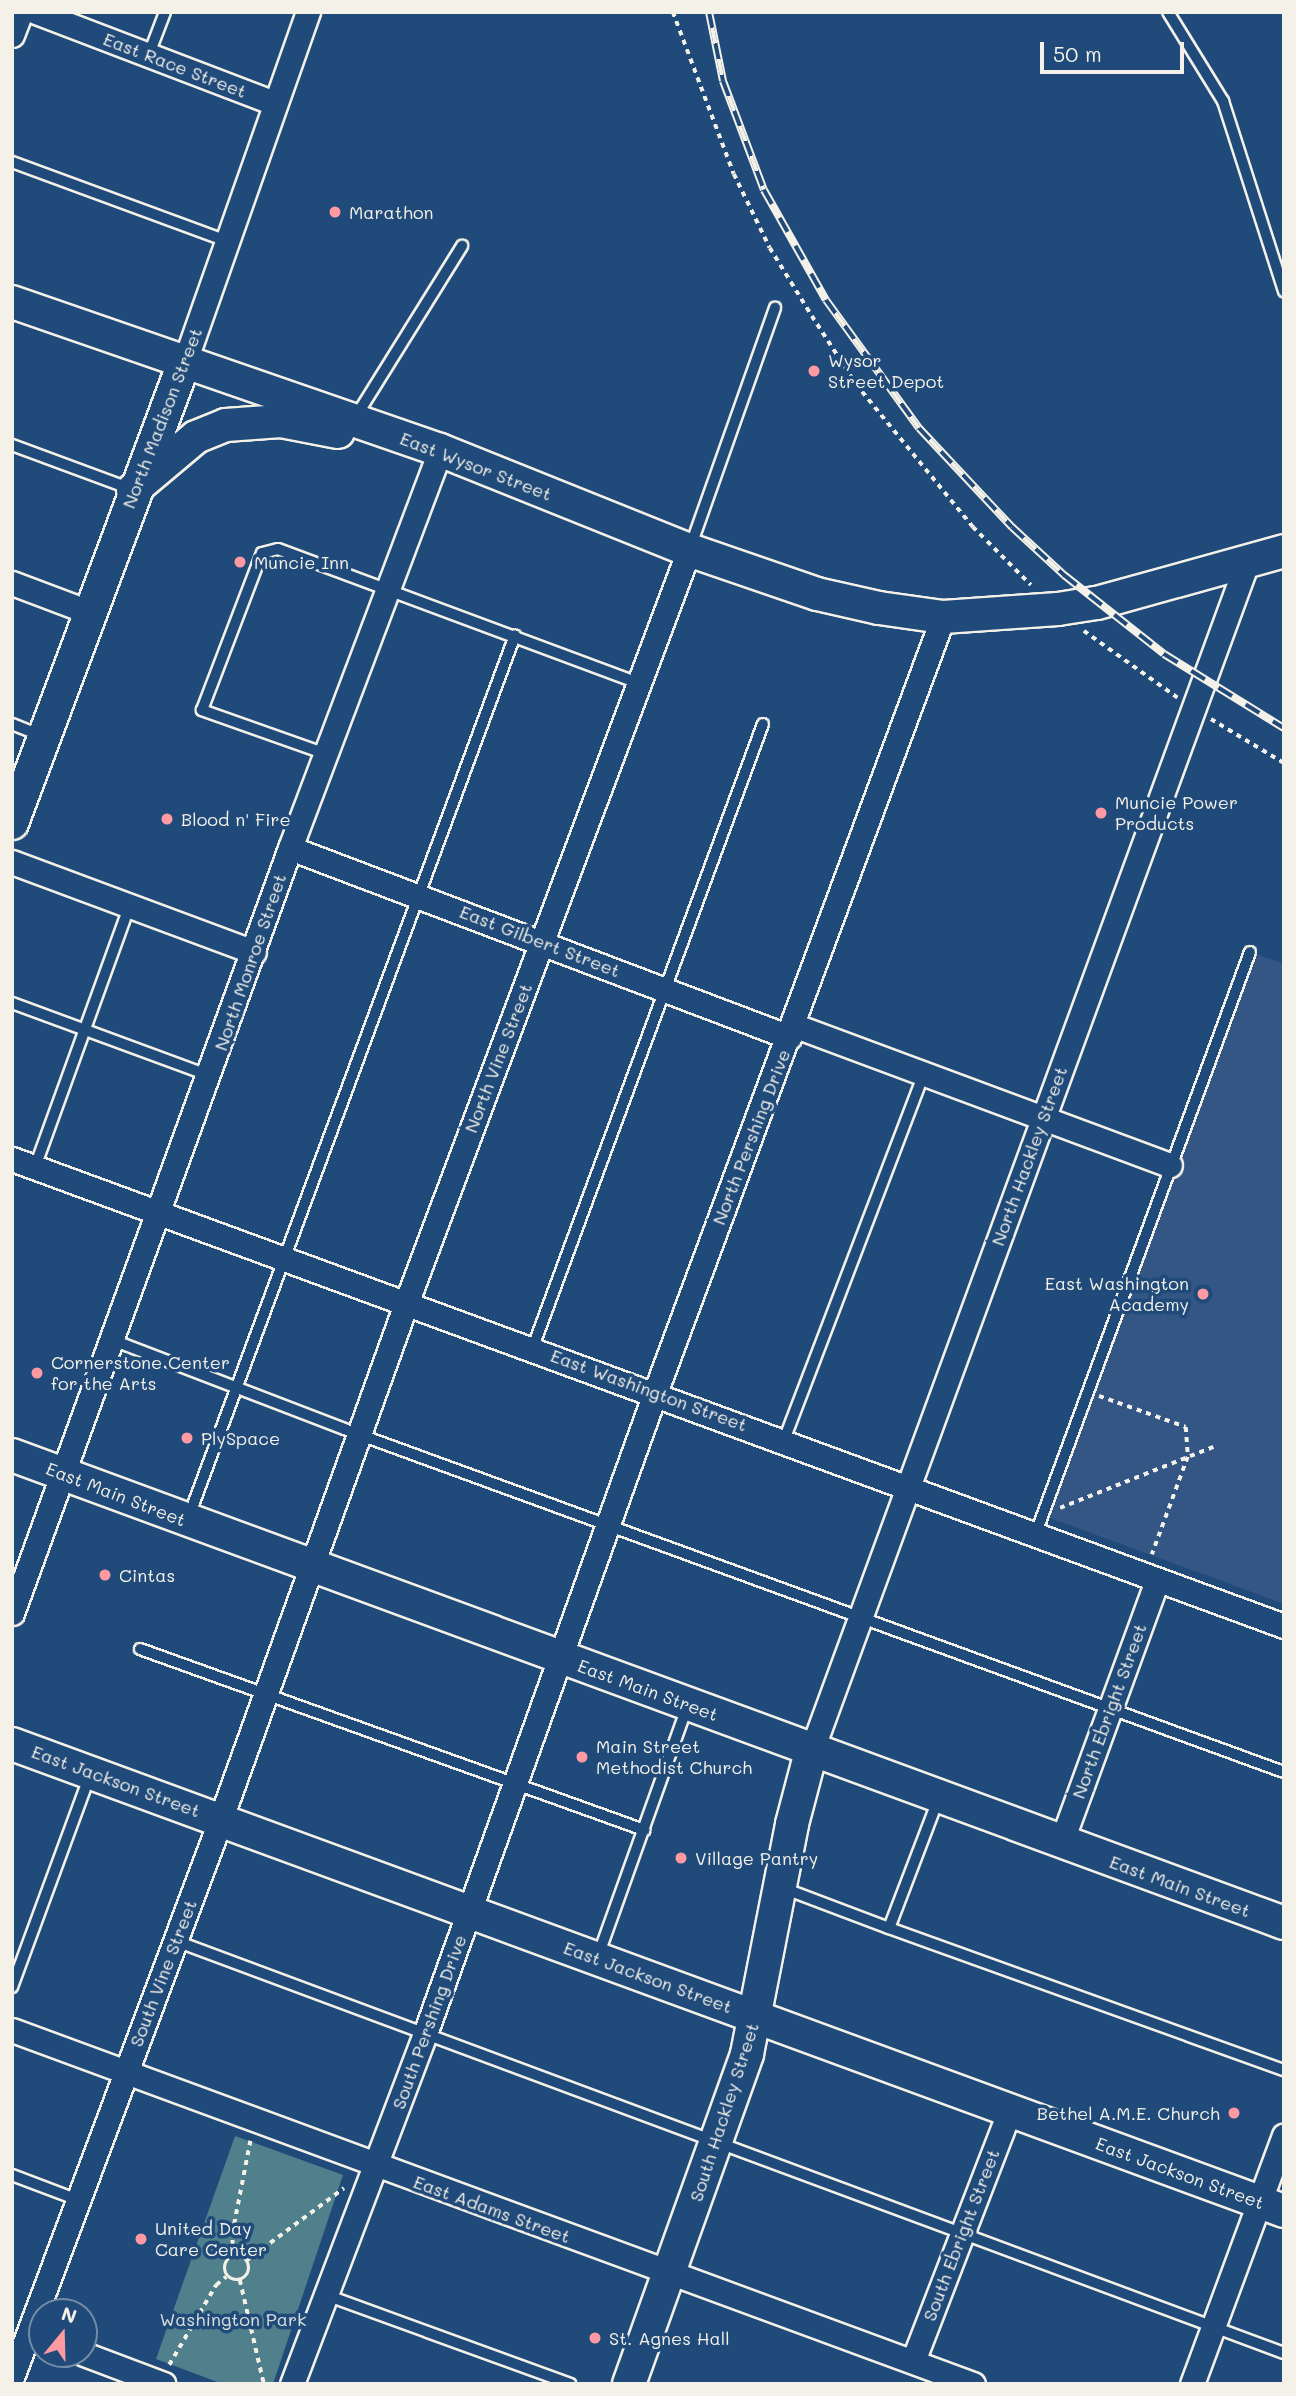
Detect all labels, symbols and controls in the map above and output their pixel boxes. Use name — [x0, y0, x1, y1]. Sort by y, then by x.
street label: East Race Street — [100, 28, 250, 102]
scale bar — [1044, 28, 1188, 72]
text: 50 m — [1053, 40, 1102, 67]
place label: Marathon — [349, 201, 434, 223]
marker: Marathon — [327, 204, 343, 220]
street label: North Madison Street — [118, 325, 206, 511]
place label: Wysor Street Depot — [828, 350, 944, 392]
marker: Wysor Street Depot — [806, 363, 822, 379]
street label: East Wysor Street — [397, 427, 555, 505]
place label: Muncie Inn — [254, 551, 349, 573]
marker: Muncie Inn — [232, 554, 248, 570]
place label: Muncie Power Products — [1115, 792, 1238, 834]
marker: Muncie Power Products — [1093, 805, 1109, 821]
place label: Blood n' Fire — [181, 808, 291, 830]
marker: Blood n' Fire — [159, 811, 175, 827]
street label: North Monroe Street — [210, 871, 290, 1053]
street label: East Gilbert Street — [457, 900, 623, 982]
street label: North Vine Street — [460, 980, 536, 1136]
street label: North Pershing Drive — [708, 1046, 794, 1228]
street label: North Hackley Street — [987, 1063, 1071, 1249]
place label: East Washington Academy — [1045, 1273, 1189, 1316]
marker: East Washington Academy — [1195, 1286, 1211, 1302]
street label: East Washington Street — [548, 1344, 750, 1436]
place label: Cornerstone Center for the Arts — [51, 1352, 230, 1394]
marker: Cornerstone Center for the Arts — [29, 1365, 45, 1381]
place label: PlySpace — [201, 1427, 280, 1449]
marker: PlySpace — [179, 1430, 195, 1446]
street label: East Main Street — [43, 1457, 189, 1531]
place label: Cintas — [119, 1564, 175, 1586]
marker: Cintas — [97, 1567, 113, 1583]
street label: North Ebright Street — [1067, 1621, 1151, 1801]
street label: East Main Street — [575, 1655, 721, 1725]
place label: Main Street Methodist Church — [596, 1736, 752, 1778]
street label: East Jackson Street — [29, 1740, 203, 1822]
marker: Main Street Methodist Church — [574, 1749, 590, 1765]
place label: Village Pantry — [695, 1847, 818, 1869]
marker: Village Pantry — [673, 1850, 689, 1866]
street label: East Main Street — [1107, 1851, 1253, 1921]
street label: South Vine Street — [125, 1896, 201, 2050]
street label: South Pershing Drive — [387, 1932, 471, 2112]
street label: East Jackson Street — [561, 1936, 735, 2018]
street label: South Hackley Street — [685, 2020, 763, 2204]
place label: Bethel A.M.E. Church — [1037, 2102, 1220, 2124]
marker: Bethel A.M.E. Church — [1226, 2105, 1242, 2121]
street label: East Jackson Street — [1093, 2132, 1267, 2214]
street label: South Ebright Street — [918, 2146, 1004, 2324]
street label: East Adams Street — [411, 2171, 573, 2247]
place label: United Day Care Center — [155, 2218, 267, 2260]
marker: United Day Care Center — [133, 2231, 149, 2247]
north arrow — [28, 2298, 98, 2368]
text: N — [58, 2300, 80, 2329]
park label: Washington Park — [160, 2308, 306, 2330]
place label: St. Agnes Hall — [609, 2327, 730, 2349]
marker: St. Agnes Hall — [587, 2330, 603, 2346]

